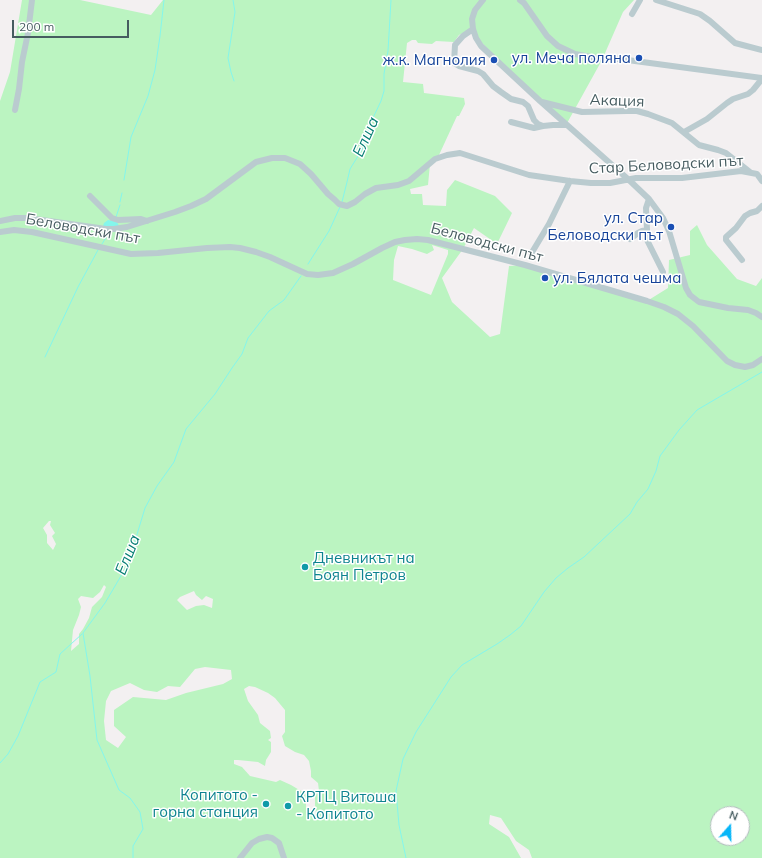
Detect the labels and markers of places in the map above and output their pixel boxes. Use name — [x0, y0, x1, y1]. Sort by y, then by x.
place label: ул. Меча поляна — [512, 49, 631, 67]
place label: ж.к. Магнолия — [383, 51, 486, 69]
marker: ул. Меча поляна — [634, 53, 644, 63]
marker: ж.к. Магнолия — [489, 55, 499, 65]
place label: ул. Стар Беловодски път — [548, 209, 663, 244]
marker: ул. Стар Беловодски път — [666, 222, 676, 232]
place label: ул. Бялата чешма — [553, 269, 681, 287]
marker: ул. Бялата чешма — [540, 273, 550, 283]
place label: Дневникът на Боян Петров — [313, 549, 415, 584]
marker: Дневникът на Боян Петров — [300, 562, 310, 572]
place label: Копитото - горна станция — [153, 786, 258, 821]
place label: КРТЦ Витоша - Копитото — [296, 788, 396, 823]
marker: Копитото - горна станция — [261, 799, 271, 809]
marker: КРТЦ Витоша - Копитото — [283, 801, 293, 811]

